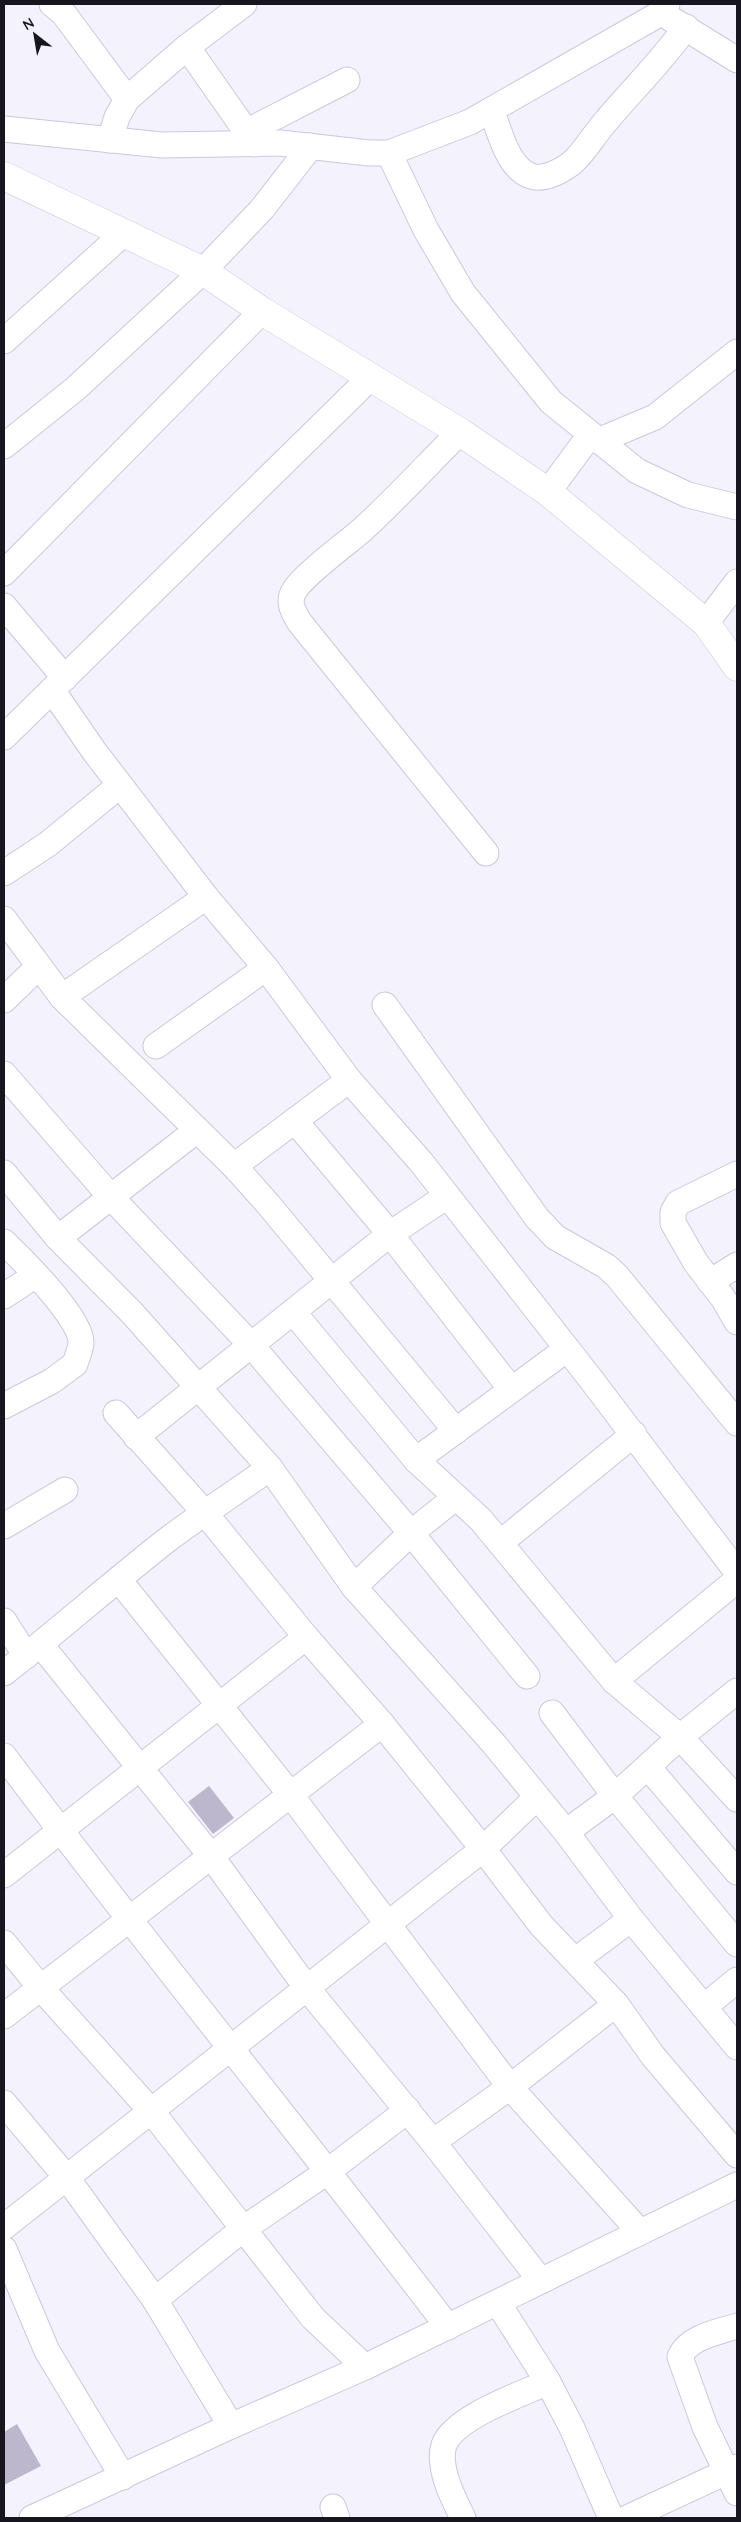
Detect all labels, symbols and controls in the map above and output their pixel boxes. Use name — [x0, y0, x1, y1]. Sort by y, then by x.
north arrow — [10, 10, 60, 60]
text: N — [19, 13, 37, 34]

